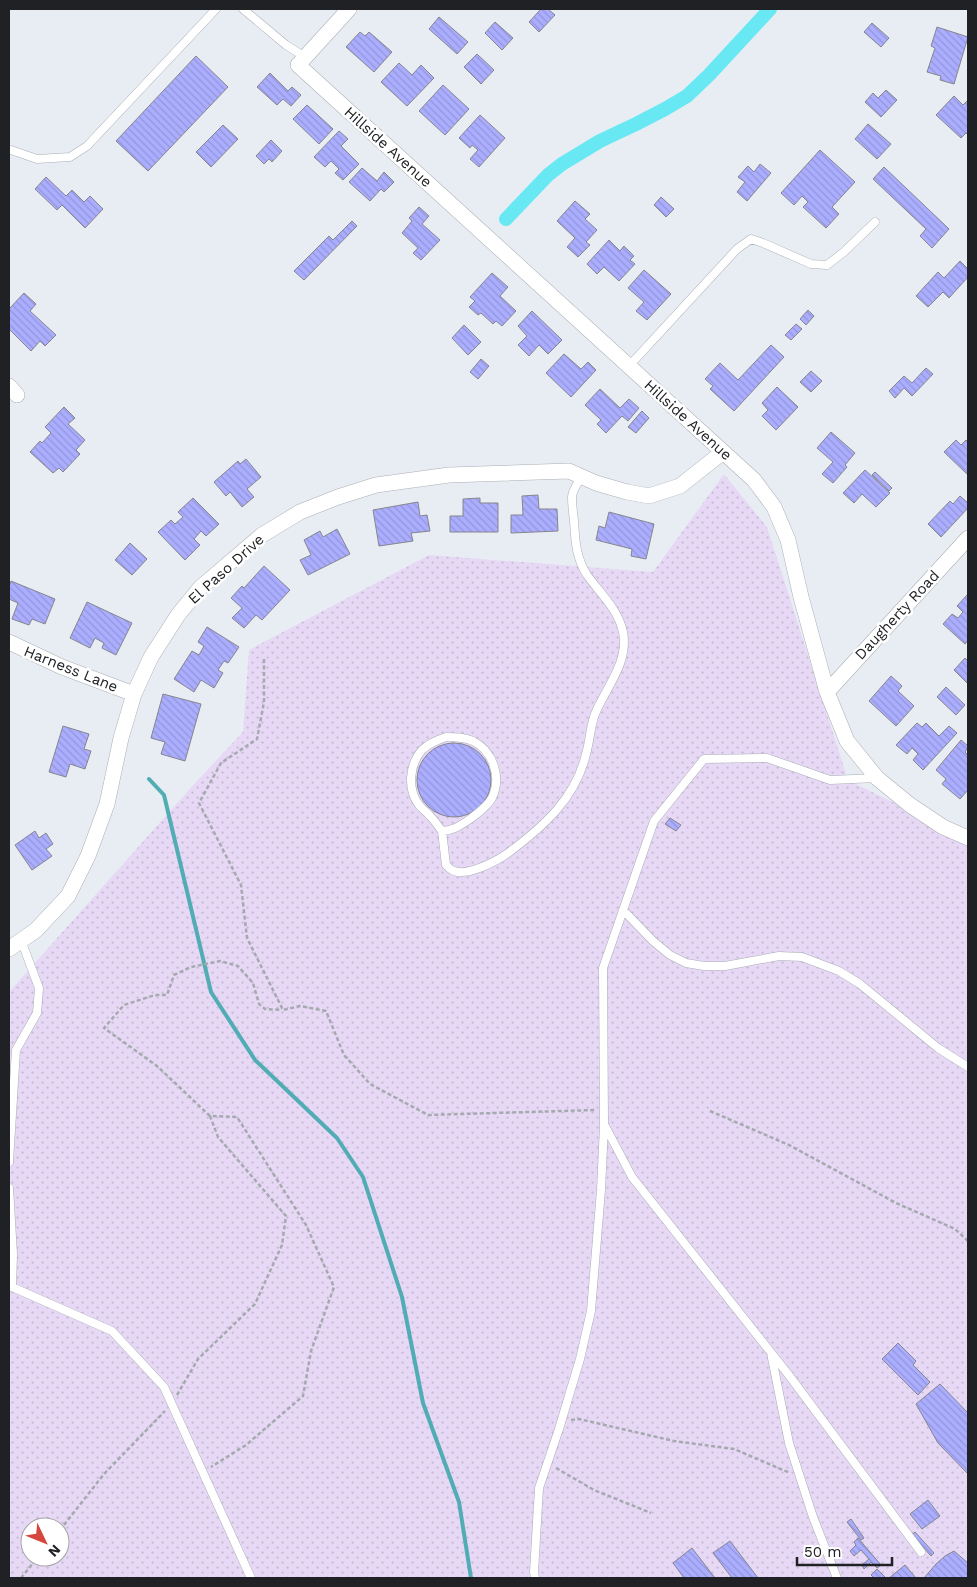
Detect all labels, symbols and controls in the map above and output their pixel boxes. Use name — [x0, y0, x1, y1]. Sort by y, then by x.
street label: Hillside Avenue — [340, 103, 436, 191]
street label: Hillside Avenue — [640, 376, 736, 464]
street label: El Paso Drive — [184, 530, 268, 608]
street label: Daugherty Road — [851, 567, 943, 663]
street label: Harness Lane — [21, 642, 121, 696]
north arrow — [20, 1517, 70, 1567]
scale bar — [797, 1534, 892, 1566]
text: N — [45, 1542, 64, 1560]
text: 50 m — [804, 1543, 841, 1561]

